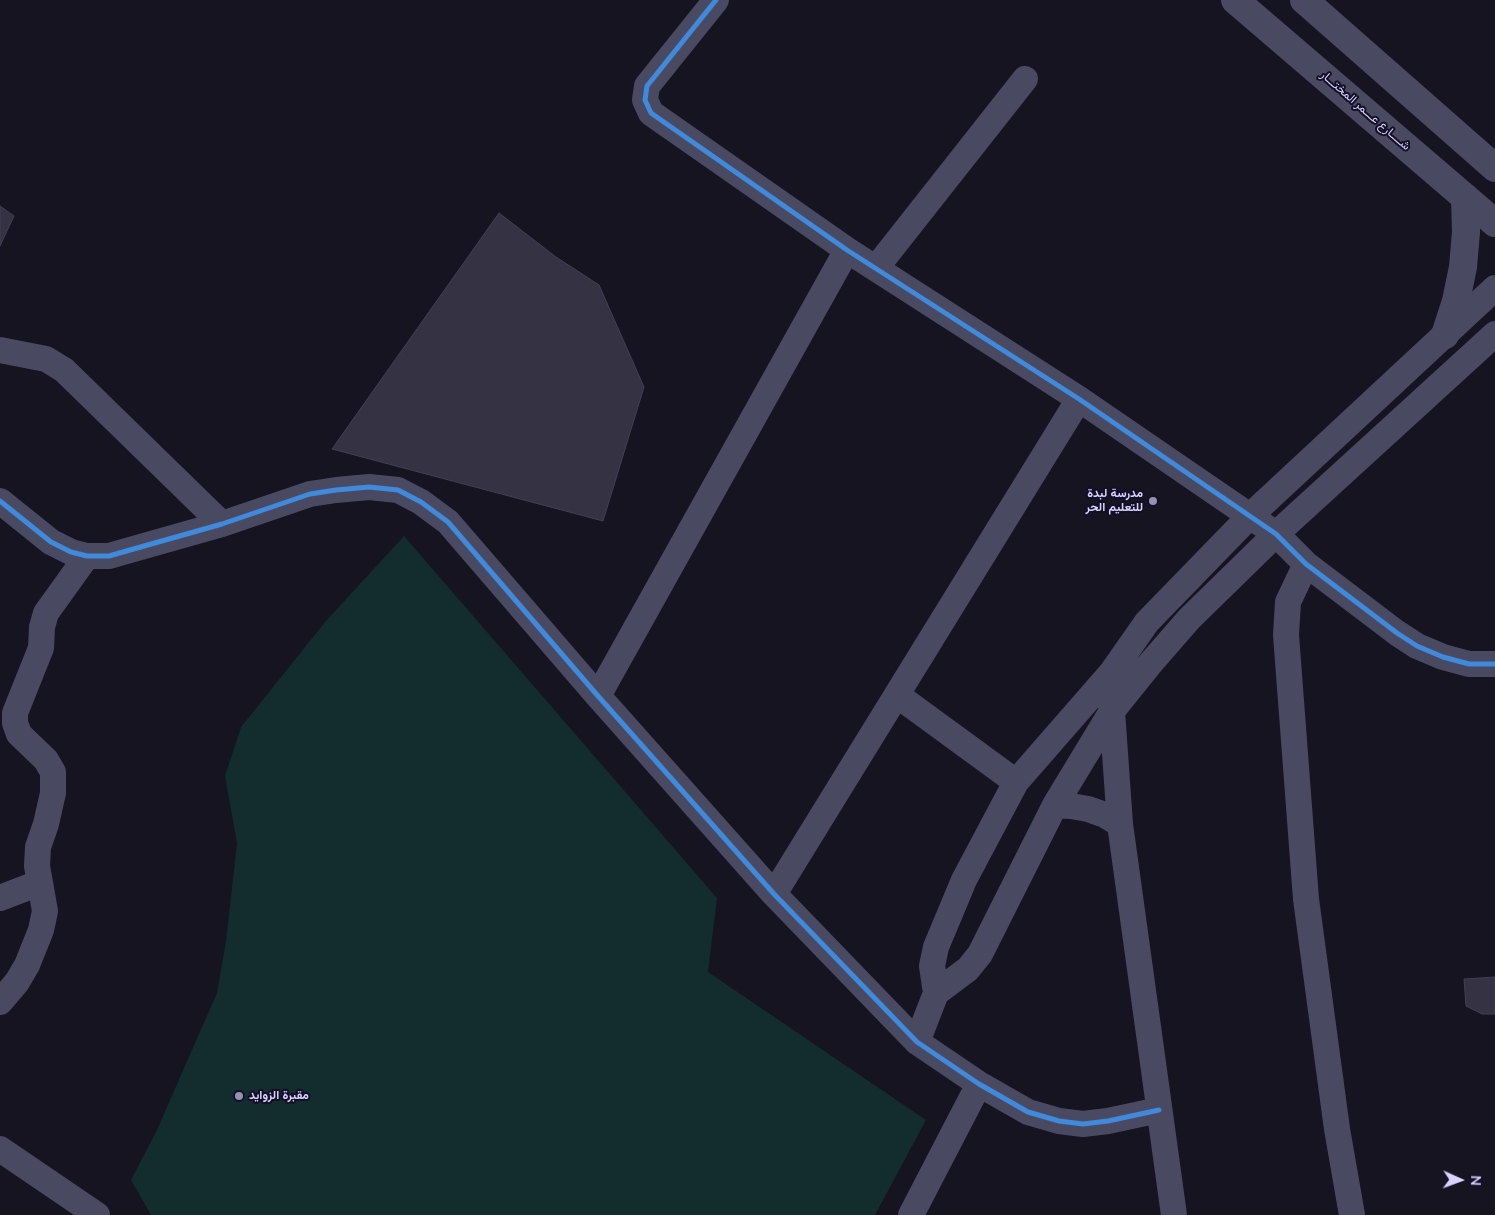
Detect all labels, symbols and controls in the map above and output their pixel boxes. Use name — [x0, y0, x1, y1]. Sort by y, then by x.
street label: شــــارع عـــمر المختـــار — [1317, 68, 1413, 154]
place label: مدرسة لبدة للتعليم الحر — [1086, 487, 1143, 515]
marker: مدرسة لبدة للتعليم الحر — [1147, 495, 1159, 507]
place label: مقبرة الزوايد — [249, 1089, 309, 1103]
marker: مقبرة الزوايد — [233, 1090, 245, 1102]
north arrow — [1435, 1155, 1485, 1205]
text: N — [1466, 1175, 1485, 1186]

